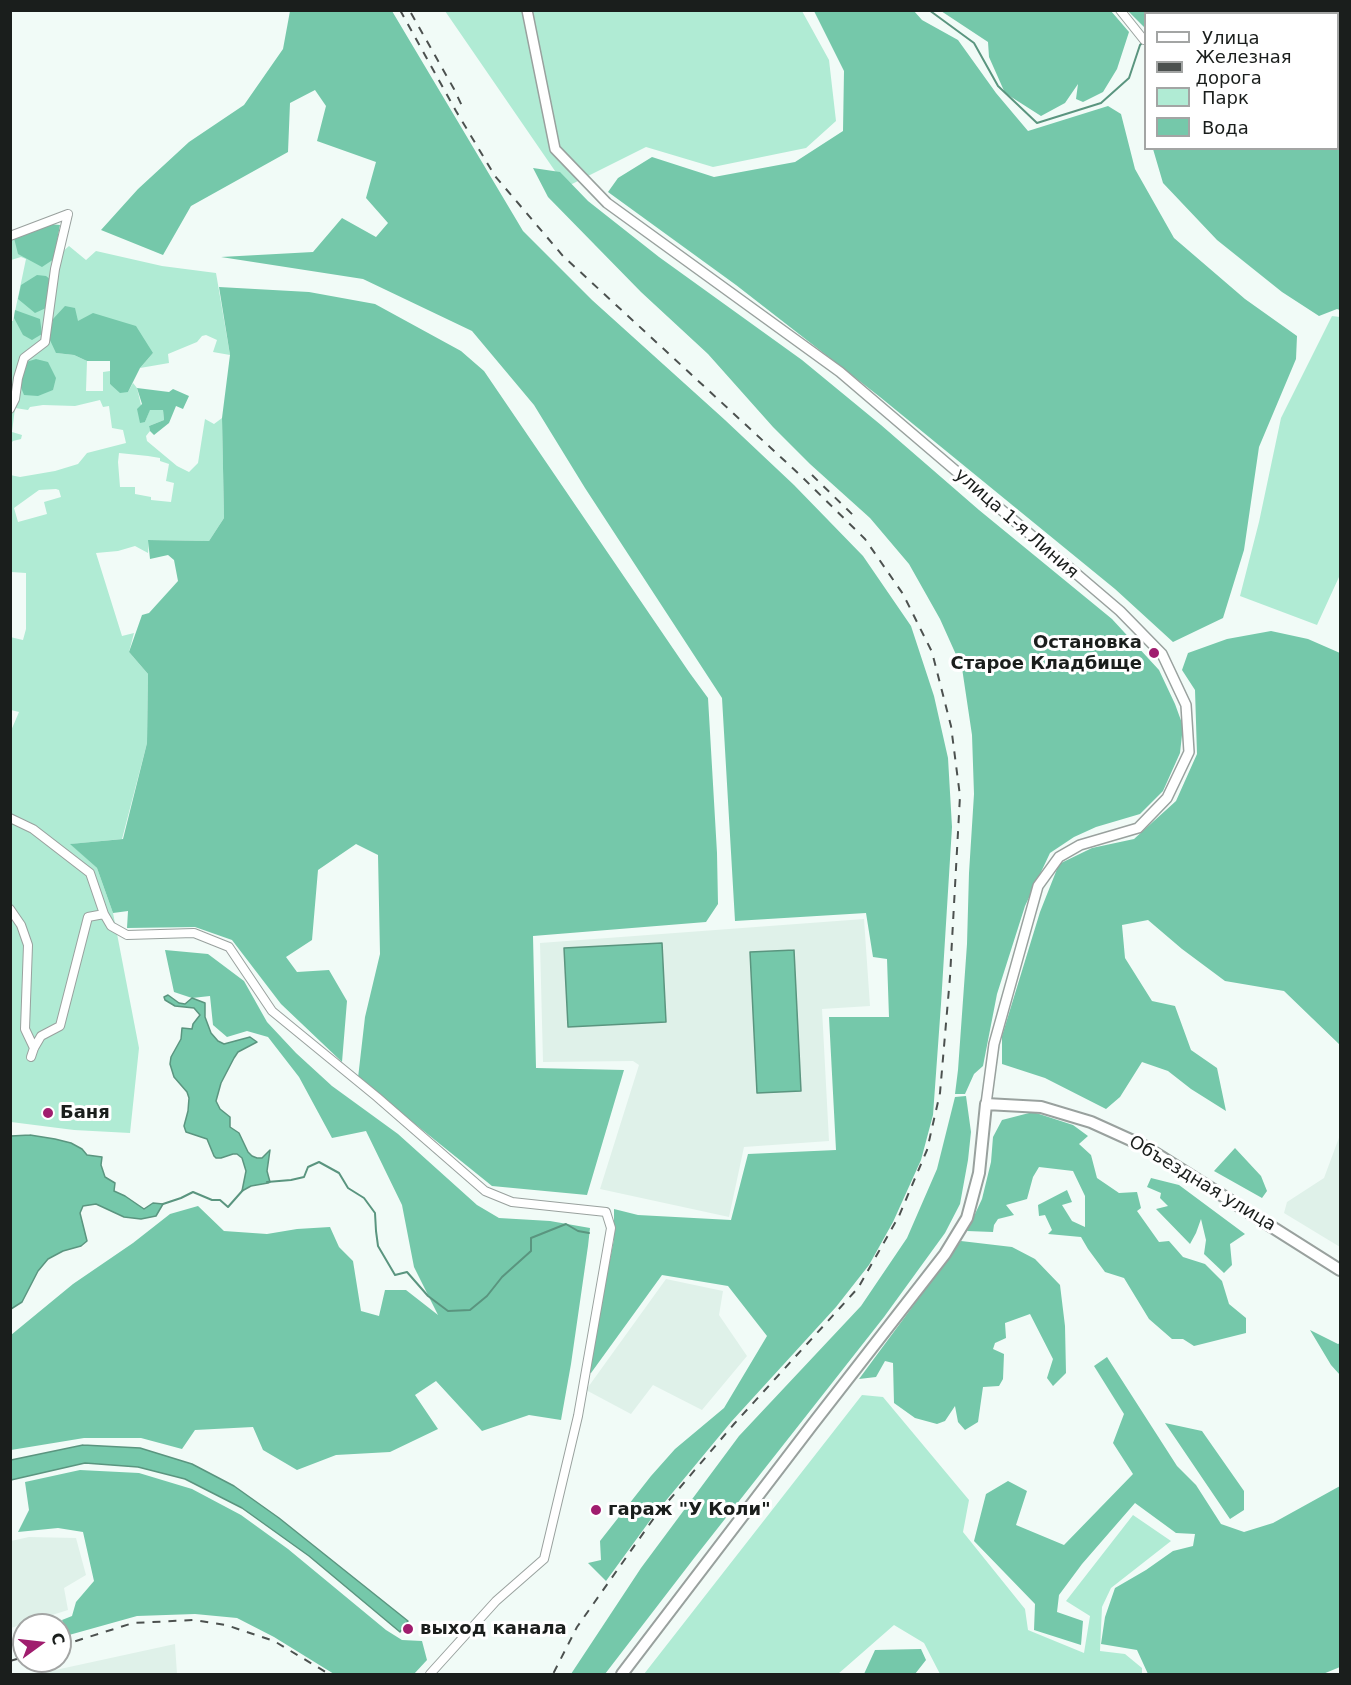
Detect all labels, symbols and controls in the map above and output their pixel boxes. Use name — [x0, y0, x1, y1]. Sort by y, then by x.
legend — [1144, 12, 1339, 150]
text: Улица — [1202, 27, 1259, 48]
text: Железная дорога — [1195, 46, 1292, 88]
text: Парк — [1202, 87, 1249, 108]
text: Вода — [1202, 117, 1249, 138]
street label: улица 1-я Линия — [950, 464, 1082, 584]
place label: Остановка Старое Кладбище — [951, 632, 1142, 674]
marker: Остановка Старое Кладбище — [1147, 646, 1161, 660]
place label: Баня — [60, 1102, 110, 1124]
marker: Баня — [41, 1106, 55, 1120]
street label: Объездная улица — [1125, 1132, 1279, 1236]
place label: гараж "У Коли" — [608, 1499, 771, 1521]
marker: гараж "У Коли" — [589, 1503, 603, 1517]
north arrow — [12, 1613, 72, 1673]
place label: выход канала — [420, 1618, 567, 1640]
marker: выход канала — [401, 1622, 415, 1636]
text: С — [47, 1631, 69, 1647]

